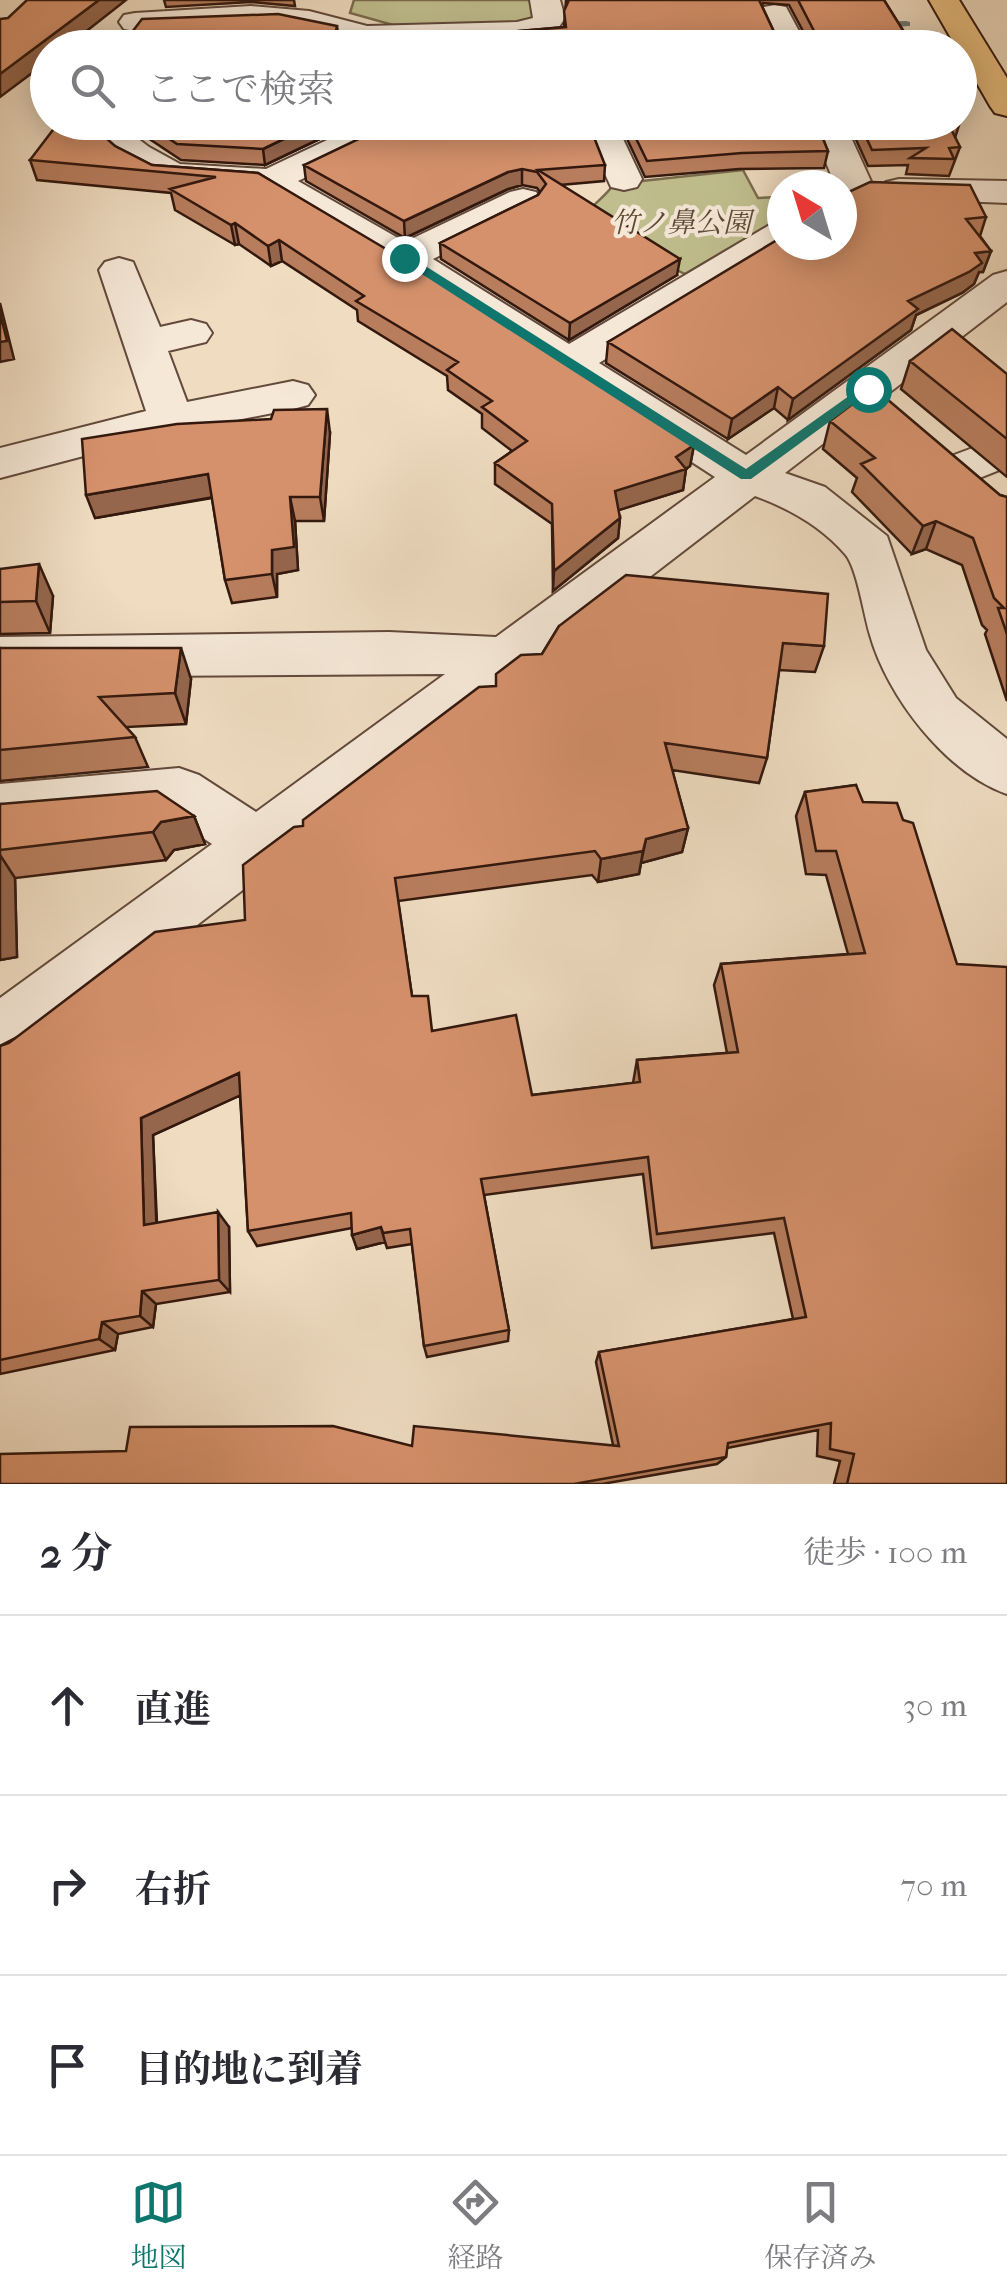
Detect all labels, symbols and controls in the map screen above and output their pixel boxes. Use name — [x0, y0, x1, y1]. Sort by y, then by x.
search box — [30, 30, 977, 140]
icon: search — [65, 58, 120, 113]
text: ここで検索 — [145, 67, 335, 112]
north arrow — [767, 170, 857, 260]
park label: 竹ノ鼻公園 — [611, 206, 755, 239]
route end — [382, 236, 428, 282]
route start — [846, 367, 892, 413]
text: 2 分 — [40, 1529, 113, 1578]
text: 徒歩 · 100 m — [803, 1534, 967, 1571]
icon: ahead — [40, 1678, 95, 1733]
text: 直進 — [135, 1687, 211, 1732]
text: 30 m — [903, 1687, 967, 1724]
icon: right — [40, 1858, 95, 1913]
text: 右折 — [135, 1867, 211, 1912]
text: 70 m — [901, 1867, 967, 1904]
icon: arrive — [40, 2038, 95, 2093]
text: 目的地に到着 — [135, 2047, 363, 2092]
tab: 地図 — [130, 2175, 187, 2275]
tab: 経路 — [447, 2175, 504, 2275]
tab: 保存済み — [764, 2175, 877, 2275]

